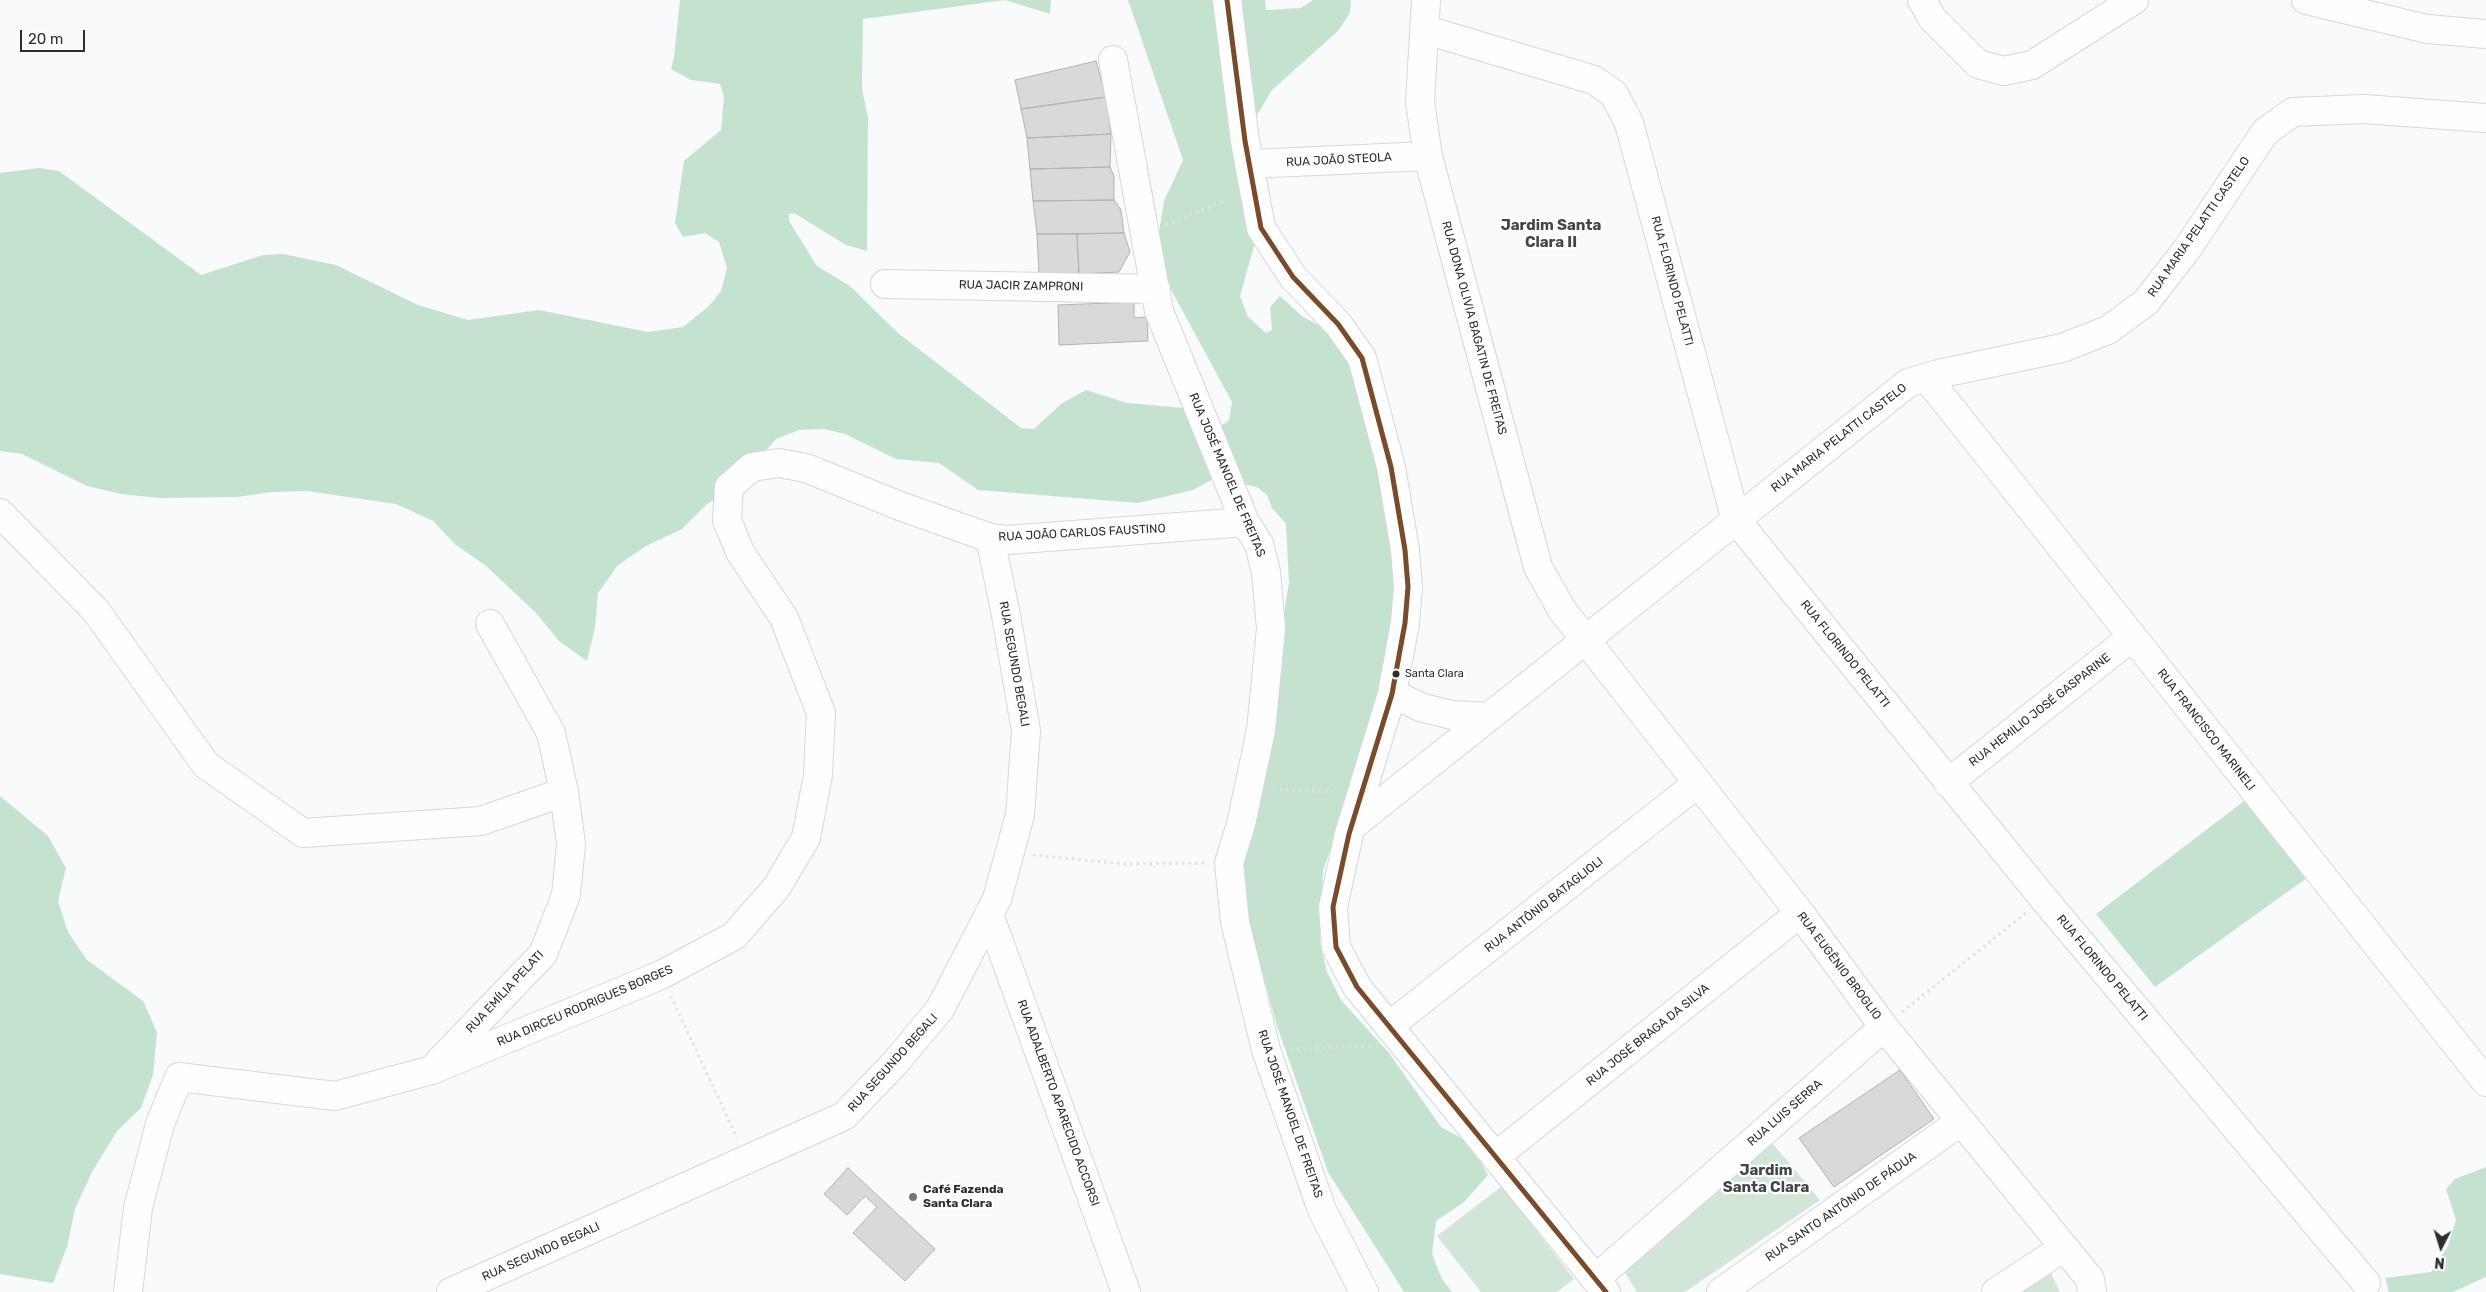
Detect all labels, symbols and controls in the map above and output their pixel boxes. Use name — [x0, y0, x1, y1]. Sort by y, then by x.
scale bar — [22, 20, 88, 52]
text: 20 m — [28, 30, 63, 48]
street label: RUA JOÃO STEOLA — [1286, 150, 1392, 170]
street label: RUA MARIA PELATTI CASTELO — [2145, 154, 2253, 300]
street label: RUA FLORINDO PELATTI — [1648, 215, 1696, 347]
district label: Jardim Santa Clara II — [1501, 217, 1601, 252]
street label: RUA DONA OLIVIA BAGATIN DE FREITAS — [1438, 219, 1510, 437]
street label: RUA JACIR ZAMPRONI — [959, 278, 1083, 294]
street label: RUA MARIA PELATTI CASTELO — [1768, 381, 1910, 495]
street label: RUA JOSÉ MANOEL DE FREITAS — [1186, 391, 1268, 559]
street label: RUA JOÃO CARLOS FAUSTINO — [998, 521, 1166, 545]
street label: RUA FLORINDO PELATTI — [1797, 598, 1893, 710]
street label: RUA SEGUNDO BEGALI — [996, 600, 1032, 728]
street label: RUA HEMILIO JOSÉ GASPARINE — [1966, 650, 2114, 770]
street label: RUA FRANCISCO MARINELI — [2154, 666, 2258, 794]
place label: Santa Clara — [1405, 667, 1464, 681]
marker: Santa Clara — [1391, 669, 1401, 679]
street label: RUA ANTÔNIO BATAGLIOLI — [1482, 854, 1606, 956]
street label: RUA EUGÊNIO BROGLIO — [1794, 909, 1884, 1023]
street label: RUA FLORINDO PELATTI — [2054, 912, 2150, 1024]
street label: RUA EMÍLIA PELATI — [463, 948, 547, 1036]
street label: RUA DIRCEU RODRIGUES BORGES — [495, 962, 675, 1050]
street label: RUA JOSÉ BRAGA DA SILVA — [1584, 981, 1712, 1089]
street label: RUA ADALBERTO APARECIDO ACCORSI — [1014, 998, 1102, 1208]
street label: RUA SEGUNDO BEGALI — [845, 1011, 941, 1115]
street label: RUA JOSÉ MANOEL DE FREITAS — [1254, 1028, 1326, 1200]
street label: RUA LUIS SERRA — [1745, 1077, 1825, 1149]
street label: RUA SANTO ANTÔNIO DE PÁDUA — [1763, 1149, 1919, 1265]
district label: Jardim Santa Clara — [1723, 1162, 1809, 1197]
place label: Café Fazenda Santa Clara — [923, 1183, 1004, 1211]
marker: Café Fazenda Santa Clara — [907, 1191, 919, 1203]
street label: RUA SEGUNDO BEGALI — [480, 1220, 602, 1284]
north arrow — [2416, 1222, 2466, 1272]
text: N — [2434, 1254, 2445, 1271]

